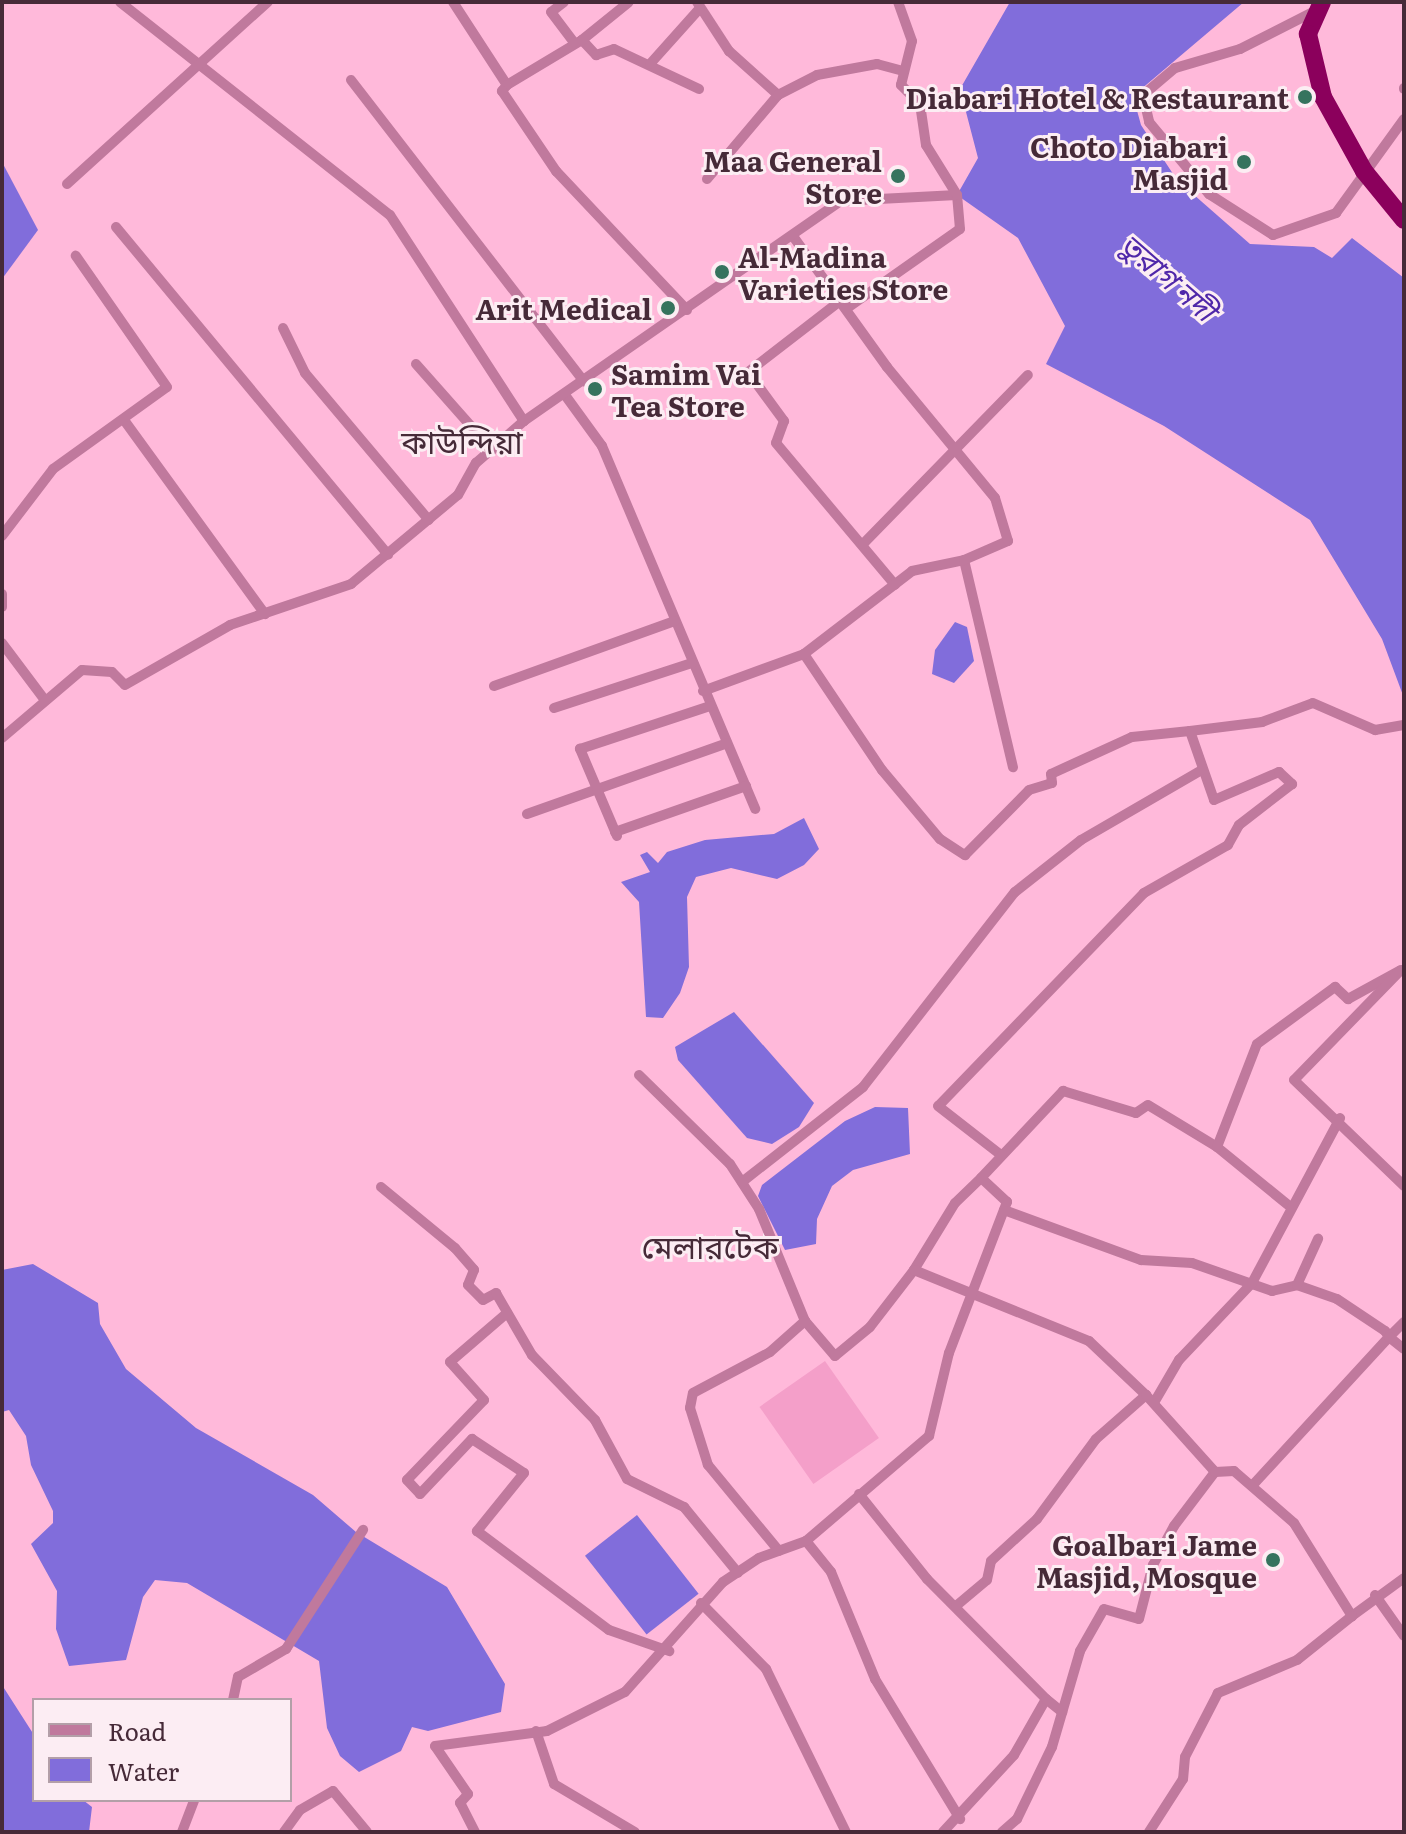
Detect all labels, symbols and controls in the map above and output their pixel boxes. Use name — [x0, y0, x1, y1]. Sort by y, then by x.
place label: Diabari Hotel & Restaurant — [905, 80, 1289, 114]
marker: Diabari Hotel & Restaurant — [1296, 88, 1314, 106]
place label: Choto Diabari Masjid — [1030, 129, 1228, 195]
place label: Maa General Store — [703, 143, 882, 209]
marker: Choto Diabari Masjid — [1235, 153, 1253, 171]
marker: Maa General Store — [889, 167, 907, 185]
water label: তুরাগ নদী — [1114, 225, 1224, 327]
place label: Al-Madina Varieties Store — [738, 239, 948, 305]
marker: Al-Madina Varieties Store — [713, 263, 731, 281]
place label: Arit Medical — [475, 291, 652, 325]
marker: Arit Medical — [659, 299, 677, 317]
place label: Samim Vai Tea Store — [611, 356, 761, 422]
marker: Samim Vai Tea Store — [586, 380, 604, 398]
district label: কাউন্দিয়া — [401, 421, 523, 459]
district label: মেলারটেক — [642, 1226, 778, 1264]
place label: Goalbari Jame Masjid, Mosque — [1036, 1527, 1257, 1593]
marker: Goalbari Jame Masjid, Mosque — [1264, 1551, 1282, 1569]
legend — [32, 1698, 292, 1802]
text: Road — [108, 1713, 166, 1748]
text: Water — [108, 1753, 179, 1788]

